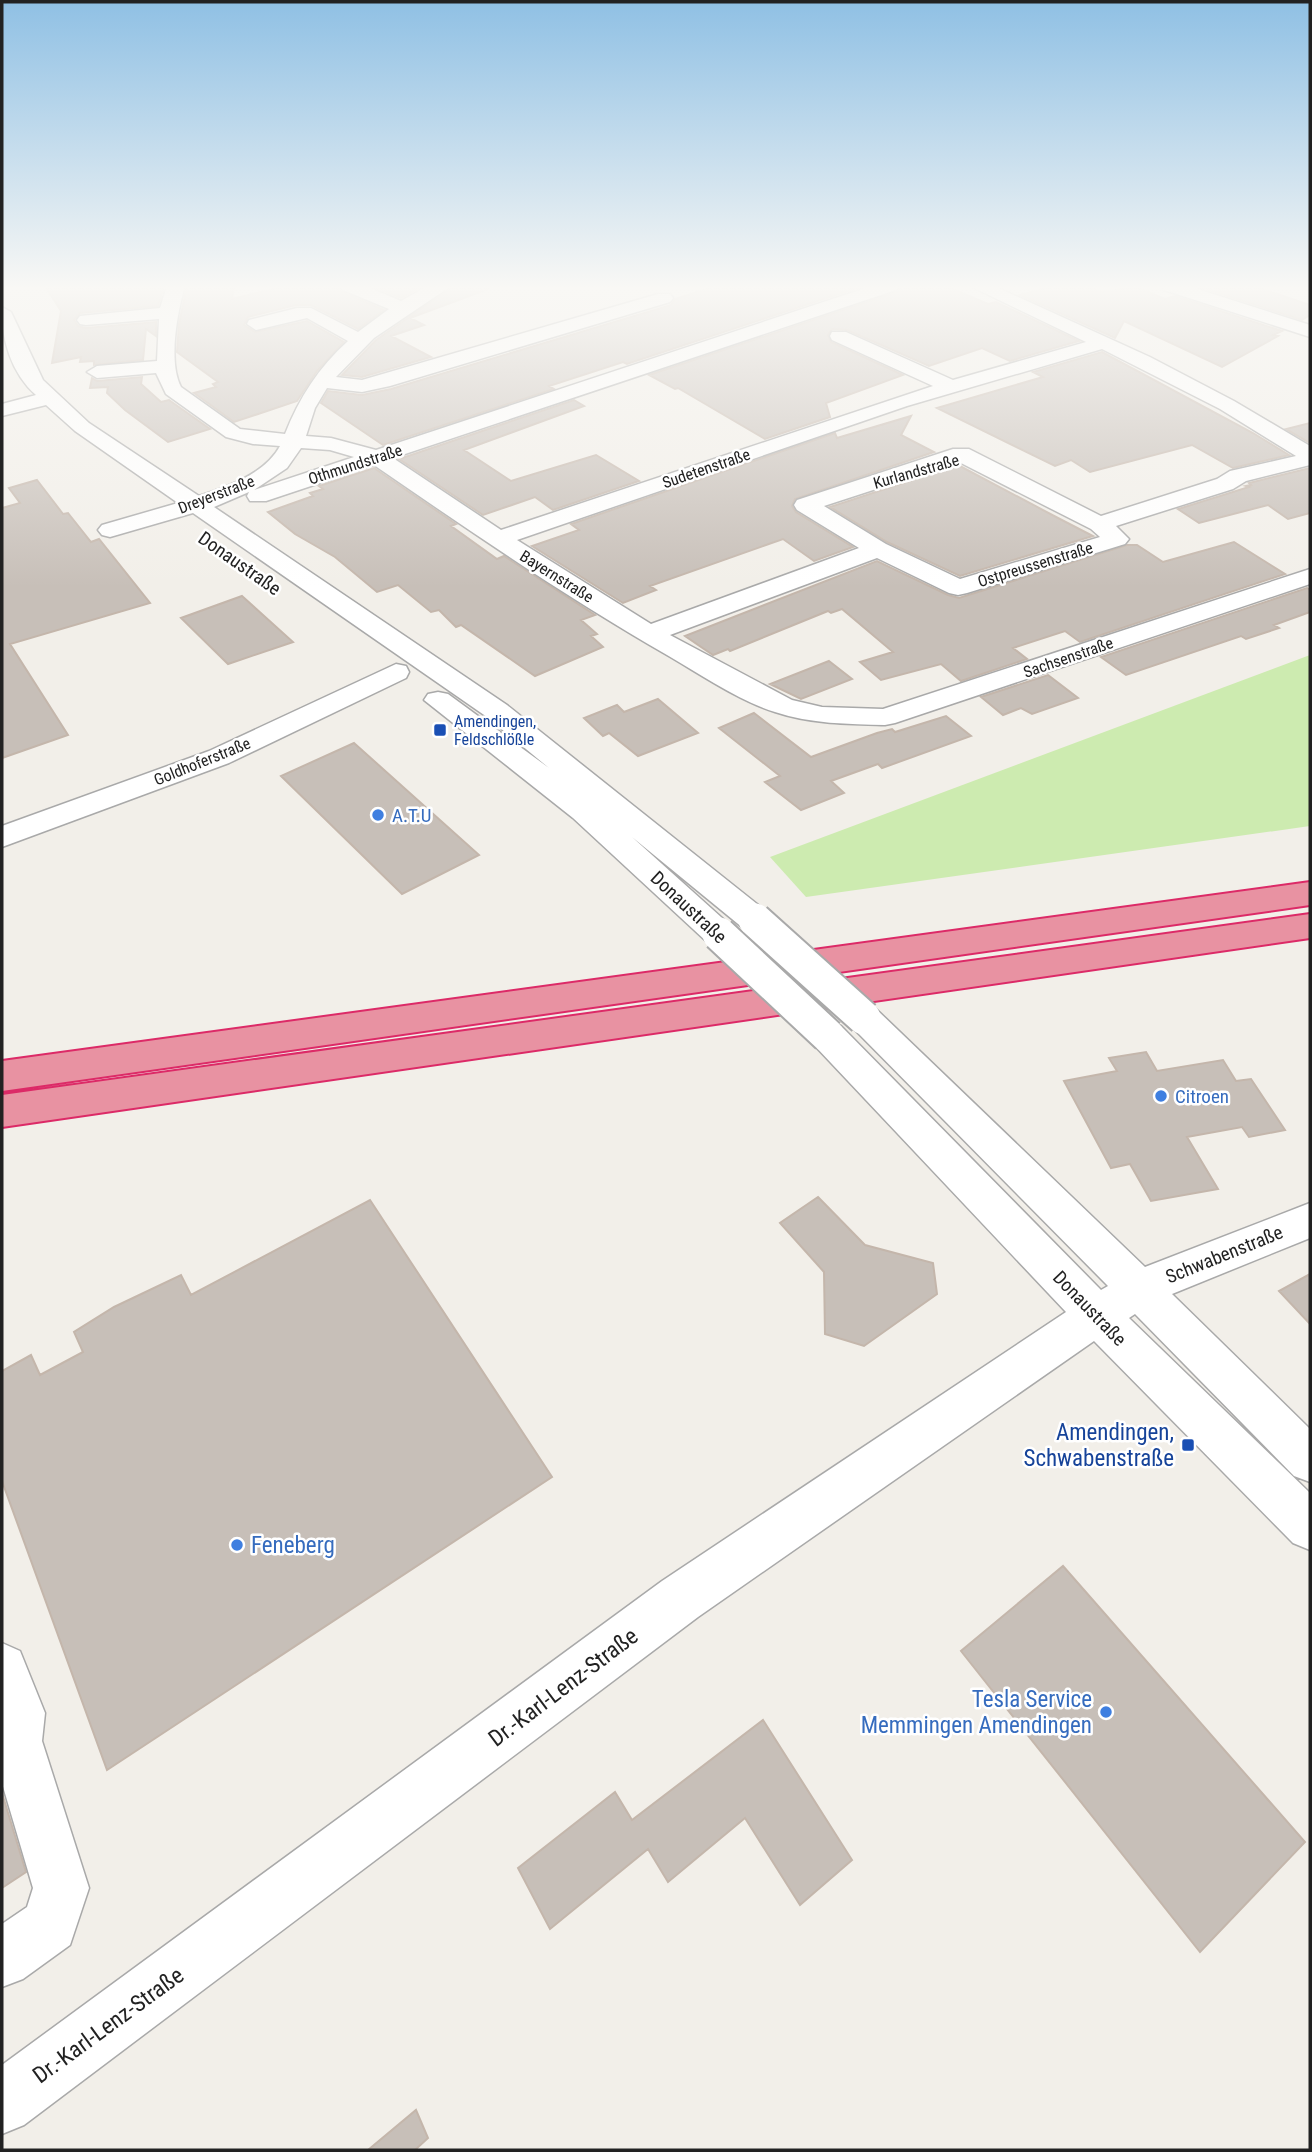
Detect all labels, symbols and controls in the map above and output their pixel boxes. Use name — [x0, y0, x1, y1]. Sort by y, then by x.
street label: Othmundstraße — [306, 440, 405, 489]
street label: Sudetenstraße — [660, 445, 753, 492]
street label: Kurlandstraße — [871, 450, 961, 493]
street label: Dreyerstraße — [175, 471, 257, 518]
street label: Donaustraße — [194, 527, 285, 600]
street label: Ostpreussenstraße — [975, 538, 1095, 591]
street label: Bayernstraße — [516, 546, 597, 606]
street label: Sachsenstraße — [1021, 633, 1116, 682]
place label: Amendingen, Feldschlößle — [454, 712, 536, 749]
marker: Amendingen, Feldschlößle — [432, 722, 448, 738]
street label: Goldhoferstraße — [151, 734, 253, 789]
place label: A.T.U — [392, 804, 432, 827]
marker: A.T.U — [370, 807, 386, 823]
street label: Donaustraße — [646, 866, 731, 948]
place label: Citroen — [1175, 1085, 1229, 1108]
marker: Citroen — [1153, 1088, 1169, 1104]
street label: Schwabenstraße — [1162, 1220, 1286, 1288]
street label: Donaustraße — [1048, 1266, 1131, 1351]
place label: Amendingen, Schwabenstraße — [1023, 1419, 1174, 1472]
marker: Amendingen, Schwabenstraße — [1180, 1437, 1196, 1453]
place label: Feneberg — [251, 1532, 335, 1559]
marker: Feneberg — [229, 1537, 245, 1553]
street label: Dr.-Karl-Lenz-Straße — [483, 1623, 643, 1752]
place label: Tesla Service Memmingen Amendingen — [861, 1686, 1092, 1739]
marker: Tesla Service Memmingen Amendingen — [1098, 1704, 1114, 1720]
street label: Dr.-Karl-Lenz-Straße — [28, 1962, 189, 2089]

